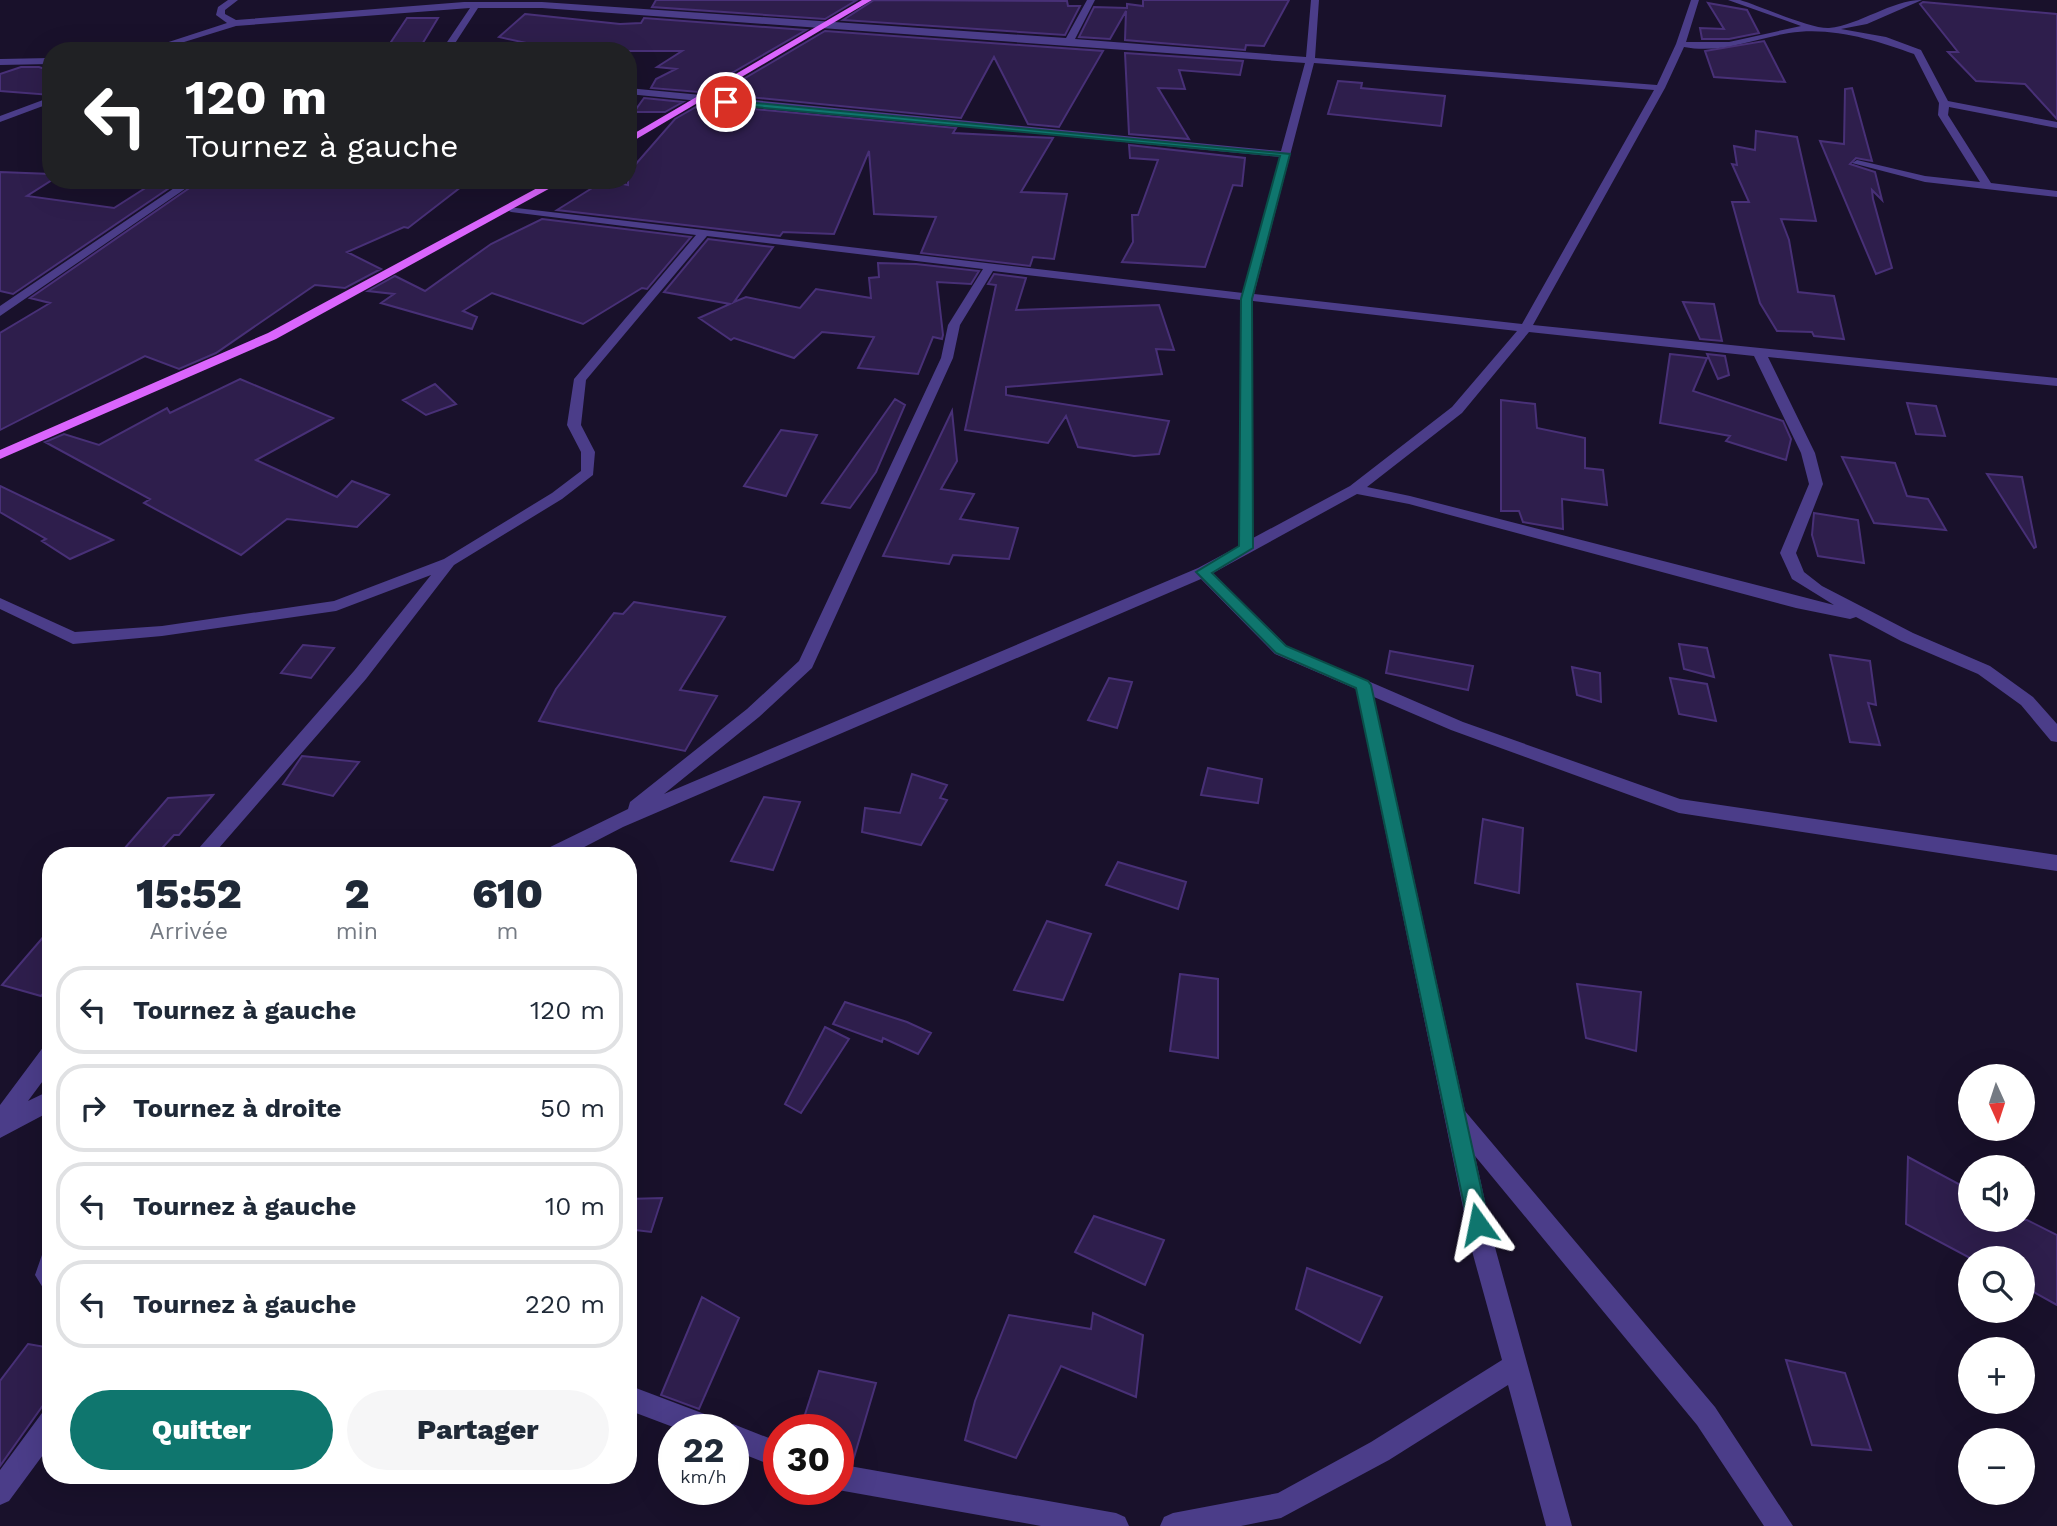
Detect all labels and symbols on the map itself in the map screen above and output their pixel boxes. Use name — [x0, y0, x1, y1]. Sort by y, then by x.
pin — [696, 72, 756, 132]
north arrow — [1958, 1064, 2035, 1141]
position arrow — [1441, 1187, 1515, 1261]
speed limit sign: 30 — [763, 1414, 854, 1505]

